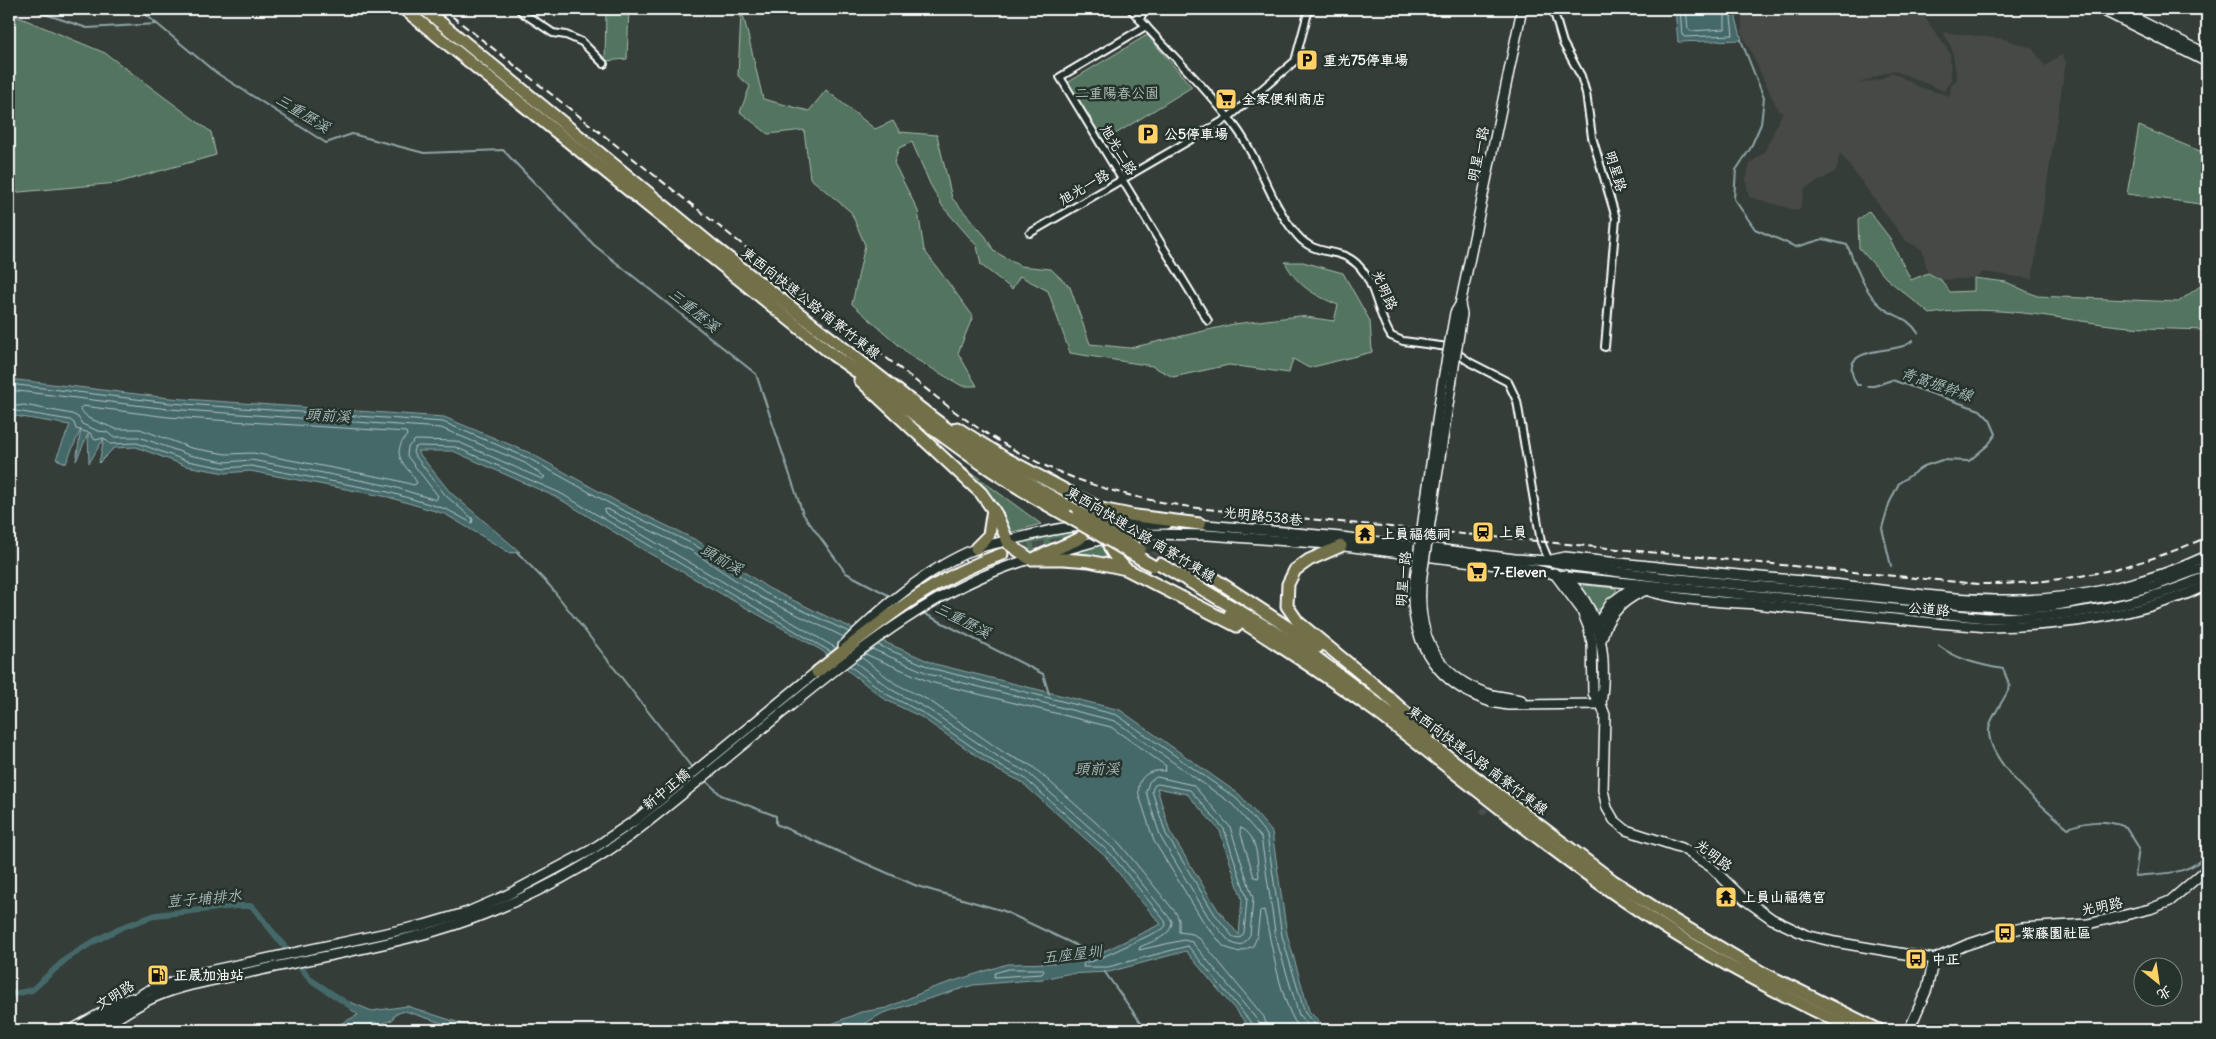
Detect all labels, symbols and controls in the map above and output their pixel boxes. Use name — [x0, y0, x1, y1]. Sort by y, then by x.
parking icon: 重光75停車場 — [1295, 48, 1319, 72]
place label: 重光75停車場 — [1323, 51, 1408, 69]
park label: 二重陽春公園 — [1075, 84, 1159, 102]
supermarket icon: 全家便利商店 — [1214, 87, 1238, 111]
water label: 三重歷溪 — [272, 89, 334, 137]
place label: 全家便利商店 — [1242, 90, 1326, 108]
street label: 旭光二路 — [1097, 121, 1141, 179]
parking icon: 公5停車場 — [1136, 122, 1160, 146]
place label: 公5停車場 — [1164, 125, 1228, 143]
street label: 明星一路 — [1463, 125, 1493, 183]
street label: 明星路 — [1601, 148, 1631, 194]
street label: 旭光一路 — [1055, 165, 1113, 209]
street label: 東西向快速公路 南寮竹東線 — [738, 243, 884, 363]
street label: 光明路 — [1368, 267, 1402, 313]
water label: 三重歷溪 — [665, 284, 724, 337]
water label: 青窩壢幹線 — [1898, 363, 1976, 406]
water label: 頭前溪 — [305, 404, 352, 426]
street label: 東西向快速公路 南寮竹東線 — [1063, 482, 1219, 586]
street label: 光明路538巷 — [1222, 503, 1305, 529]
station icon: 上員 — [1471, 520, 1495, 544]
temple icon: 上員福德祠 — [1353, 522, 1377, 546]
place label: 上員 — [1499, 523, 1527, 541]
place label: 上員福德祠 — [1381, 525, 1451, 543]
water label: 頭前溪 — [698, 540, 747, 579]
street label: 明星一路 — [1392, 550, 1414, 608]
supermarket icon: 7-Eleven — [1465, 560, 1489, 584]
place label: 7-Eleven — [1493, 563, 1547, 581]
water label: 三重歷溪 — [932, 598, 995, 643]
street label: 公道路 — [1907, 598, 1951, 620]
street label: 東西向快速公路 南寮竹東線 — [1404, 701, 1552, 819]
water label: 頭前溪 — [1074, 759, 1120, 778]
street label: 新中正橋 — [639, 764, 693, 814]
street label: 光明路 — [1692, 835, 1736, 875]
water label: 荳子埔排水 — [166, 885, 243, 911]
temple icon: 上員山福德宮 — [1714, 885, 1738, 909]
place label: 上員山福德宮 — [1742, 888, 1826, 906]
street label: 光明路 — [2080, 893, 2124, 919]
bus stop icon: 紫藤園社區 — [1993, 921, 2017, 945]
place label: 紫藤園社區 — [2021, 924, 2091, 942]
water label: 五座屋圳 — [1041, 941, 1105, 967]
bus stop icon: 中正 — [1904, 947, 1928, 971]
place label: 中正 — [1932, 950, 1960, 968]
north arrow — [2134, 956, 2184, 1006]
fuel station icon: 正晟加油站 — [146, 963, 170, 987]
place label: 正晟加油站 — [174, 966, 244, 984]
street label: 文明路 — [92, 976, 138, 1014]
text: 北 — [2154, 982, 2175, 1005]

